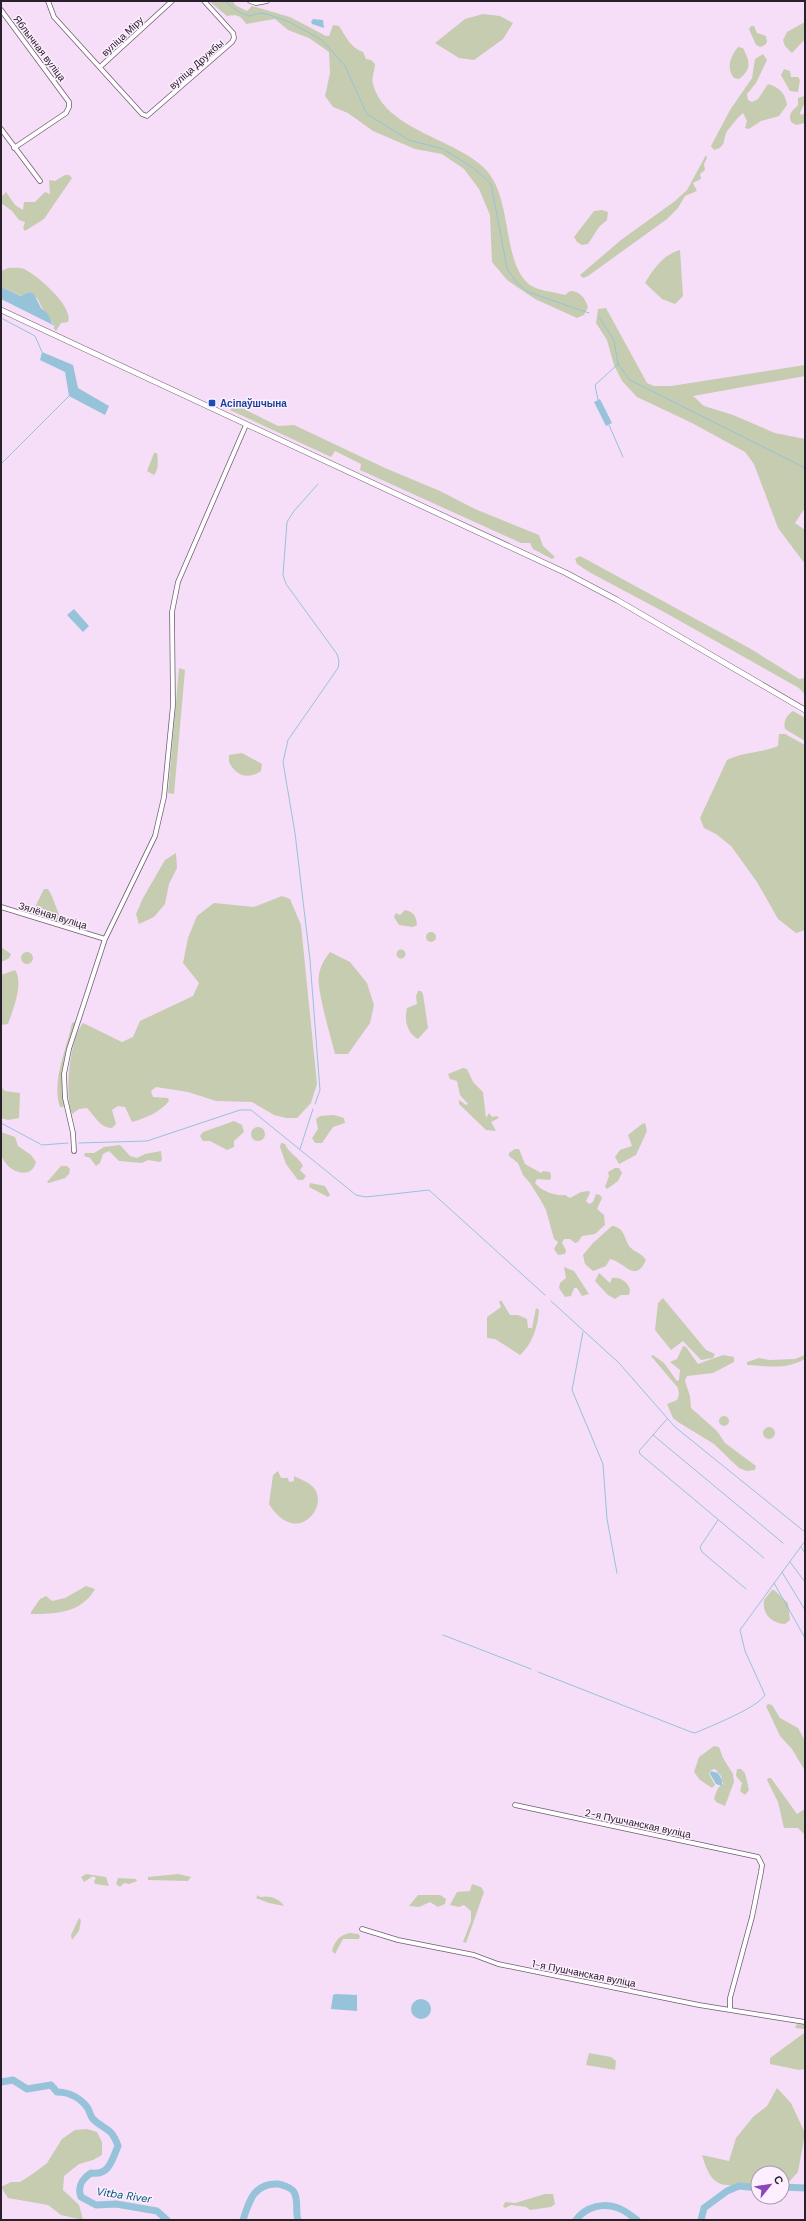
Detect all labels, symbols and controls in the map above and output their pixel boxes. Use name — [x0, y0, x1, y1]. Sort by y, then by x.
street label: Яблычная вуліца — [11, 13, 69, 84]
street label: вуліца Міру — [99, 14, 146, 59]
street label: вуліца Дружбы — [166, 36, 226, 92]
place label: Асіпаўшчына — [220, 397, 287, 410]
marker: Асіпаўшчына — [207, 398, 217, 408]
street label: Зялёная вуліца — [17, 899, 89, 932]
street label: 2-я Пушчанская вуліца — [584, 1806, 693, 1841]
street label: 1-я Пушчанская вуліца — [531, 1957, 637, 1990]
north arrow — [750, 2165, 790, 2205]
text: С — [771, 2173, 787, 2187]
water label: Vitba River — [96, 2184, 153, 2206]

